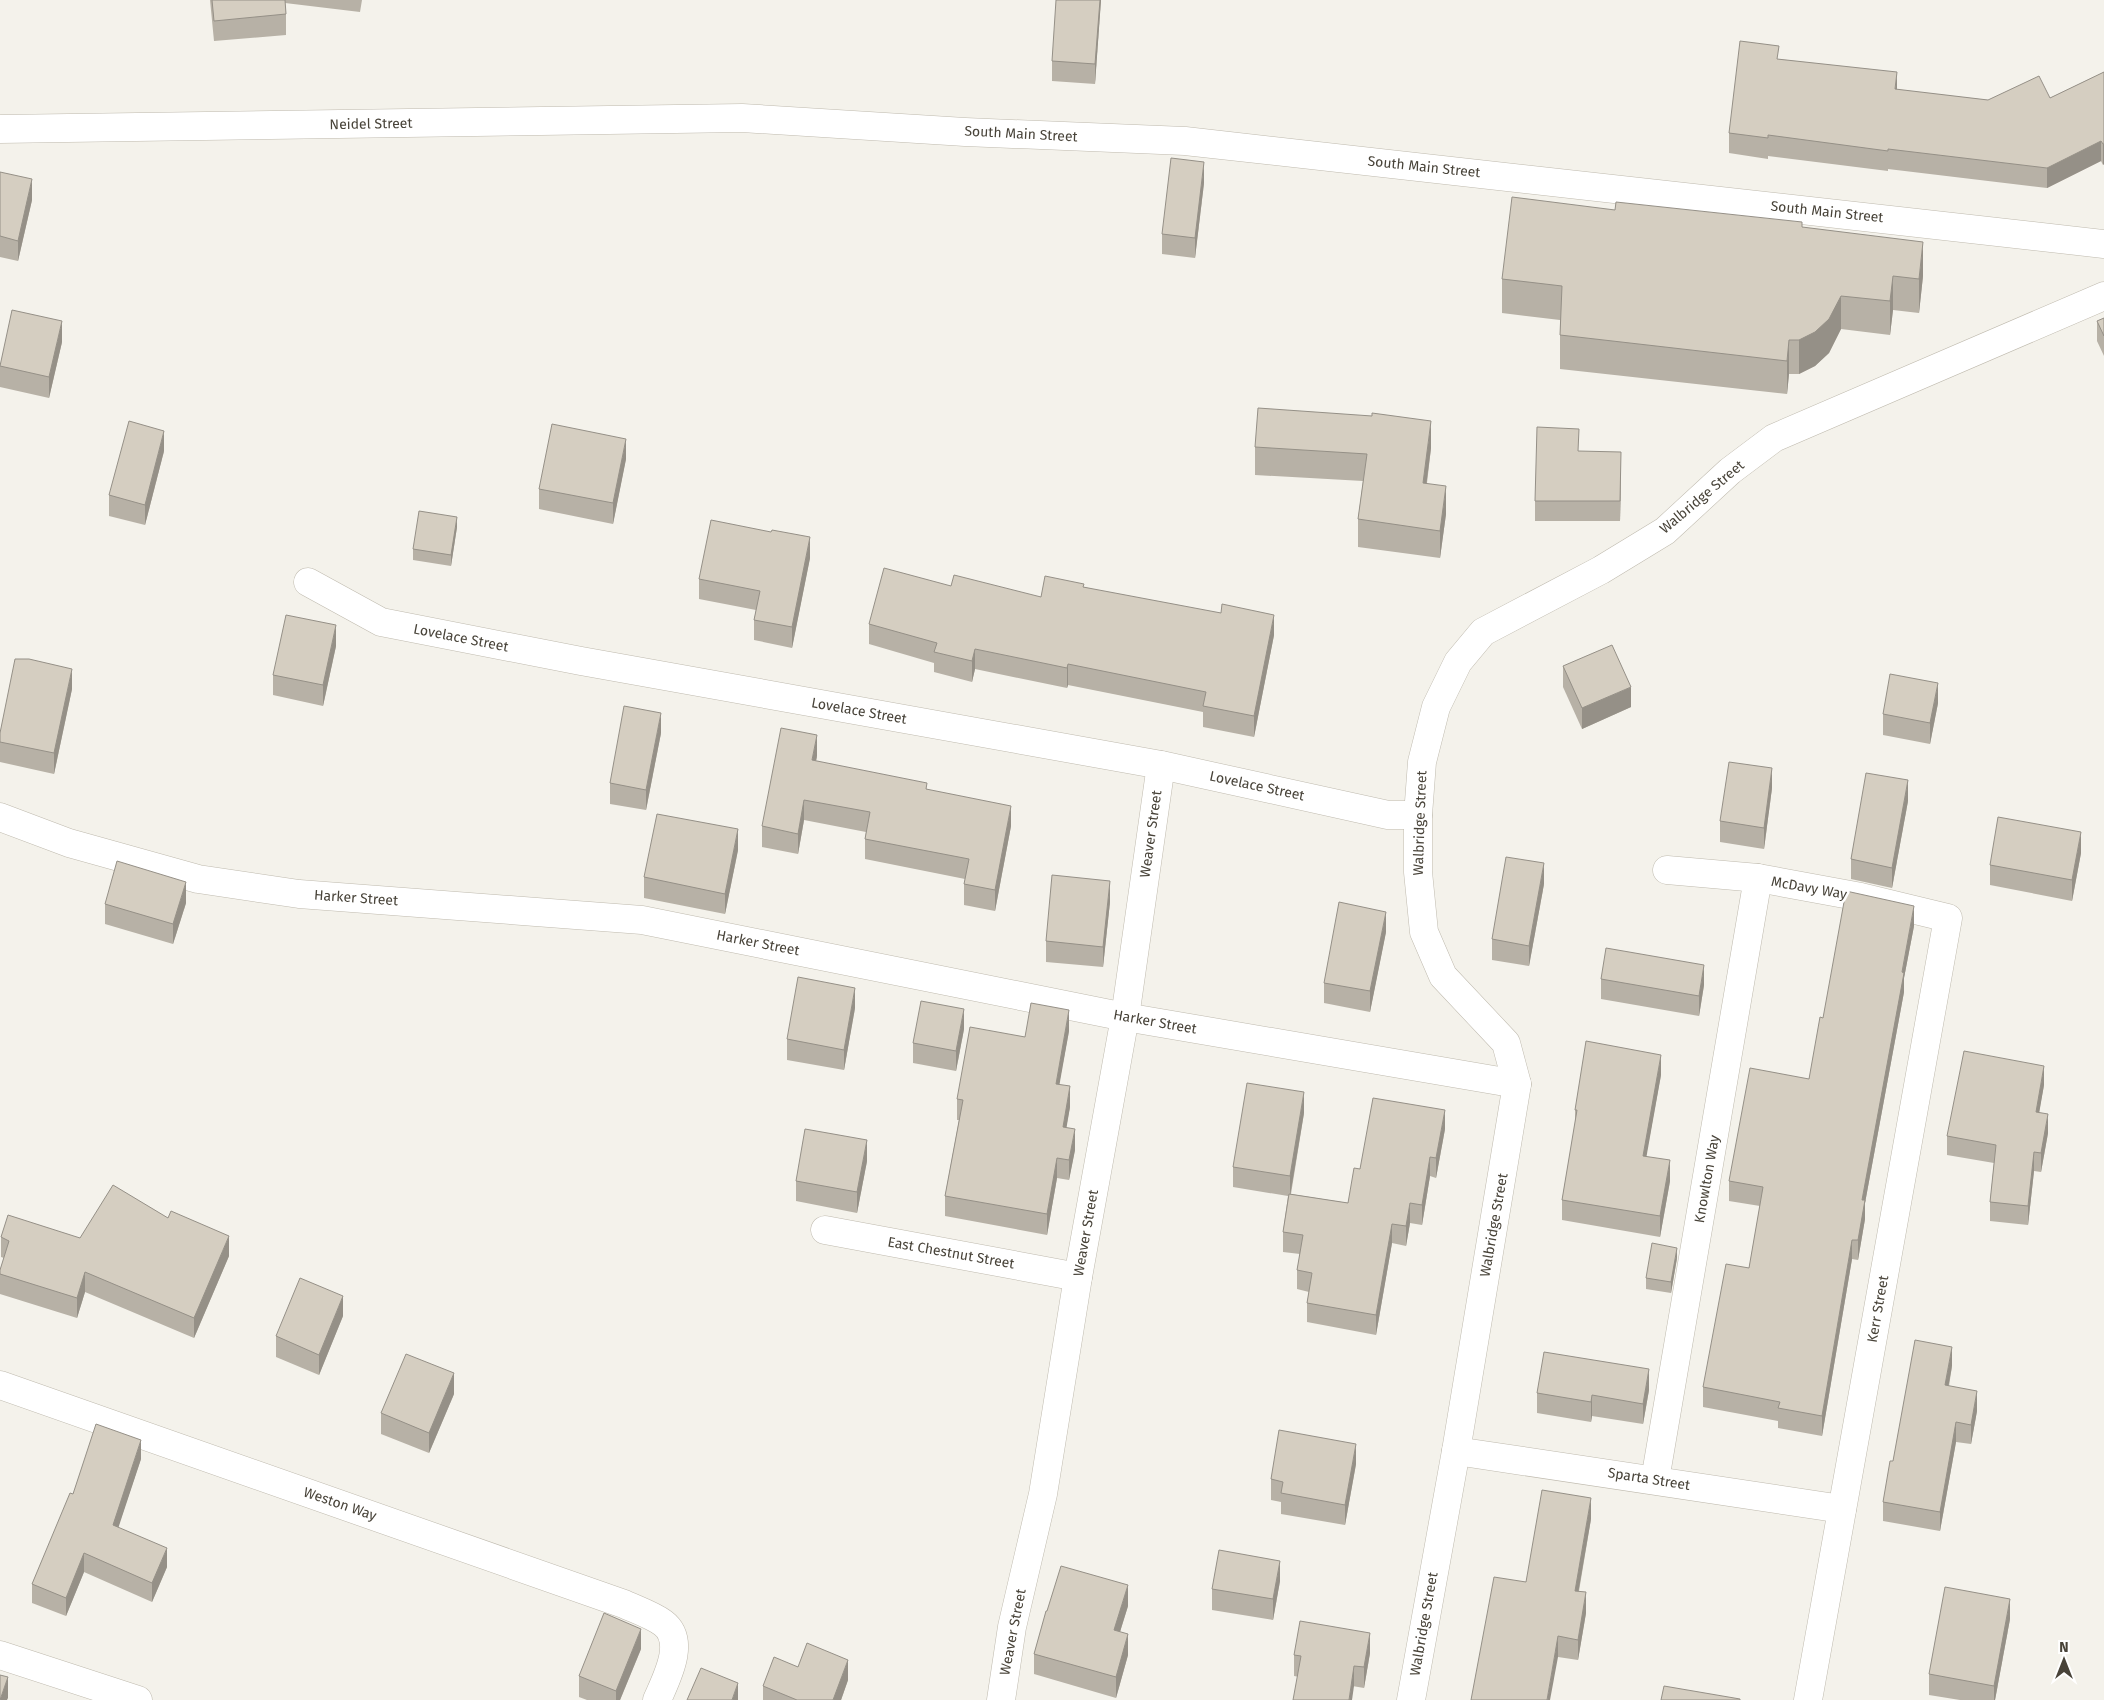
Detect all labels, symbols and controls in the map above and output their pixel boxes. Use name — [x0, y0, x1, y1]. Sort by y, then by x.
street label: Neidel Street — [329, 115, 414, 133]
street label: South Main Street — [964, 123, 1079, 146]
street label: South Main Street — [1367, 153, 1482, 181]
street label: South Main Street — [1770, 198, 1885, 226]
street label: Walbridge Street — [1656, 456, 1748, 537]
street label: Lovelace Street — [412, 620, 511, 656]
street label: Lovelace Street — [810, 694, 909, 728]
street label: Lovelace Street — [1208, 768, 1307, 805]
street label: Walbridge Street — [1410, 769, 1430, 876]
street label: Weaver Street — [1136, 788, 1166, 879]
street label: McDavy Way — [1770, 873, 1848, 903]
street label: Harker Street — [313, 887, 400, 909]
street label: Harker Street — [715, 927, 802, 960]
street label: Harker Street — [1112, 1006, 1199, 1038]
street label: Knowlton Way — [1691, 1134, 1723, 1224]
street label: Walbridge Street — [1477, 1171, 1512, 1278]
street label: Weaver Street — [1070, 1187, 1102, 1278]
street label: East Chestnut Street — [886, 1233, 1017, 1273]
street label: Kerr Street — [1864, 1273, 1892, 1344]
street label: Sparta Street — [1607, 1464, 1692, 1494]
street label: Weston Way — [301, 1484, 379, 1524]
street label: Walbridge Street — [1407, 1570, 1442, 1677]
street label: Weaver Street — [996, 1586, 1030, 1677]
north arrow — [2039, 1635, 2089, 1685]
text: N — [2059, 1639, 2069, 1656]

